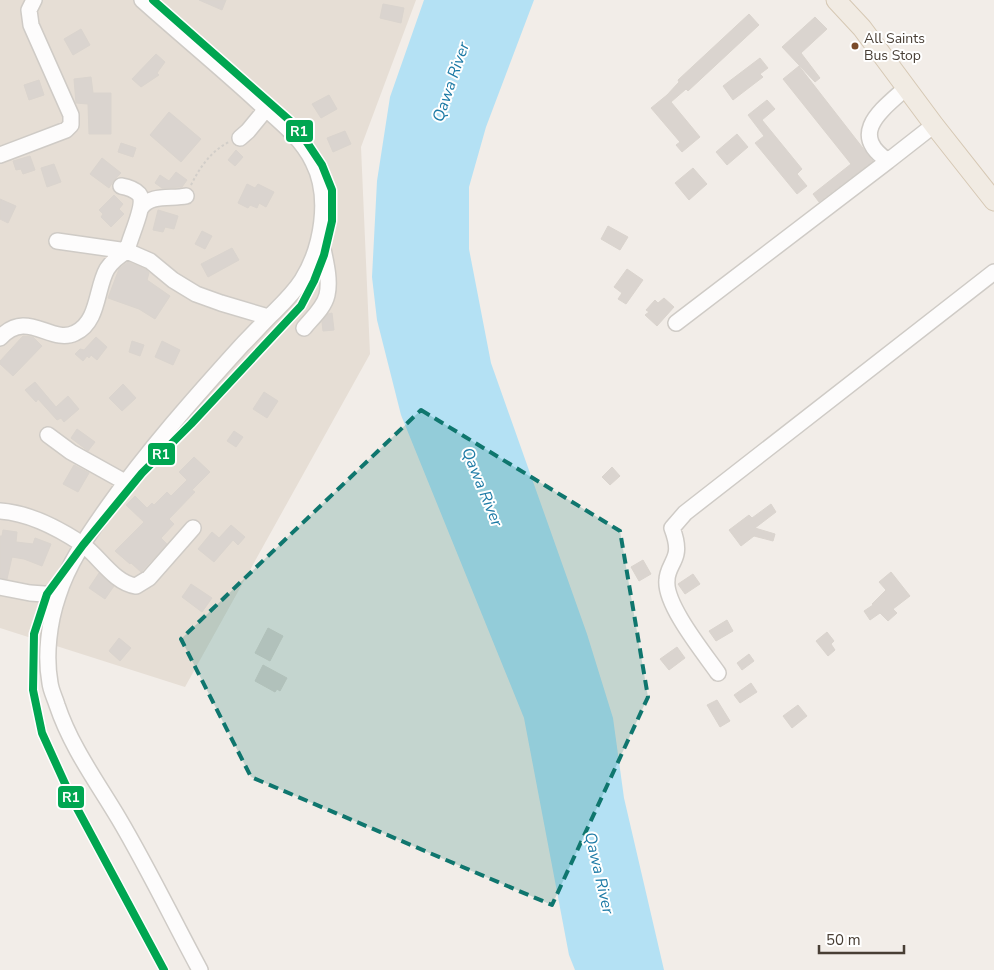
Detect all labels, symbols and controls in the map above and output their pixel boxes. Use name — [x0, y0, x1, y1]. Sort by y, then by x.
place label: All Saints Bus Stop — [864, 29, 925, 65]
water label: Qawa River — [427, 38, 475, 125]
marker: All Saints Bus Stop — [850, 41, 860, 51]
line badge: R1 — [285, 119, 314, 143]
text: R1 — [290, 122, 308, 141]
line badge: R1 — [147, 442, 176, 466]
water label: Qawa River — [456, 444, 508, 531]
text: R1 — [152, 445, 170, 464]
line badge: R1 — [57, 785, 85, 809]
text: R1 — [62, 788, 80, 807]
water label: Qawa River — [579, 830, 619, 917]
scale bar — [819, 922, 904, 954]
text: 50 m — [826, 930, 861, 950]

